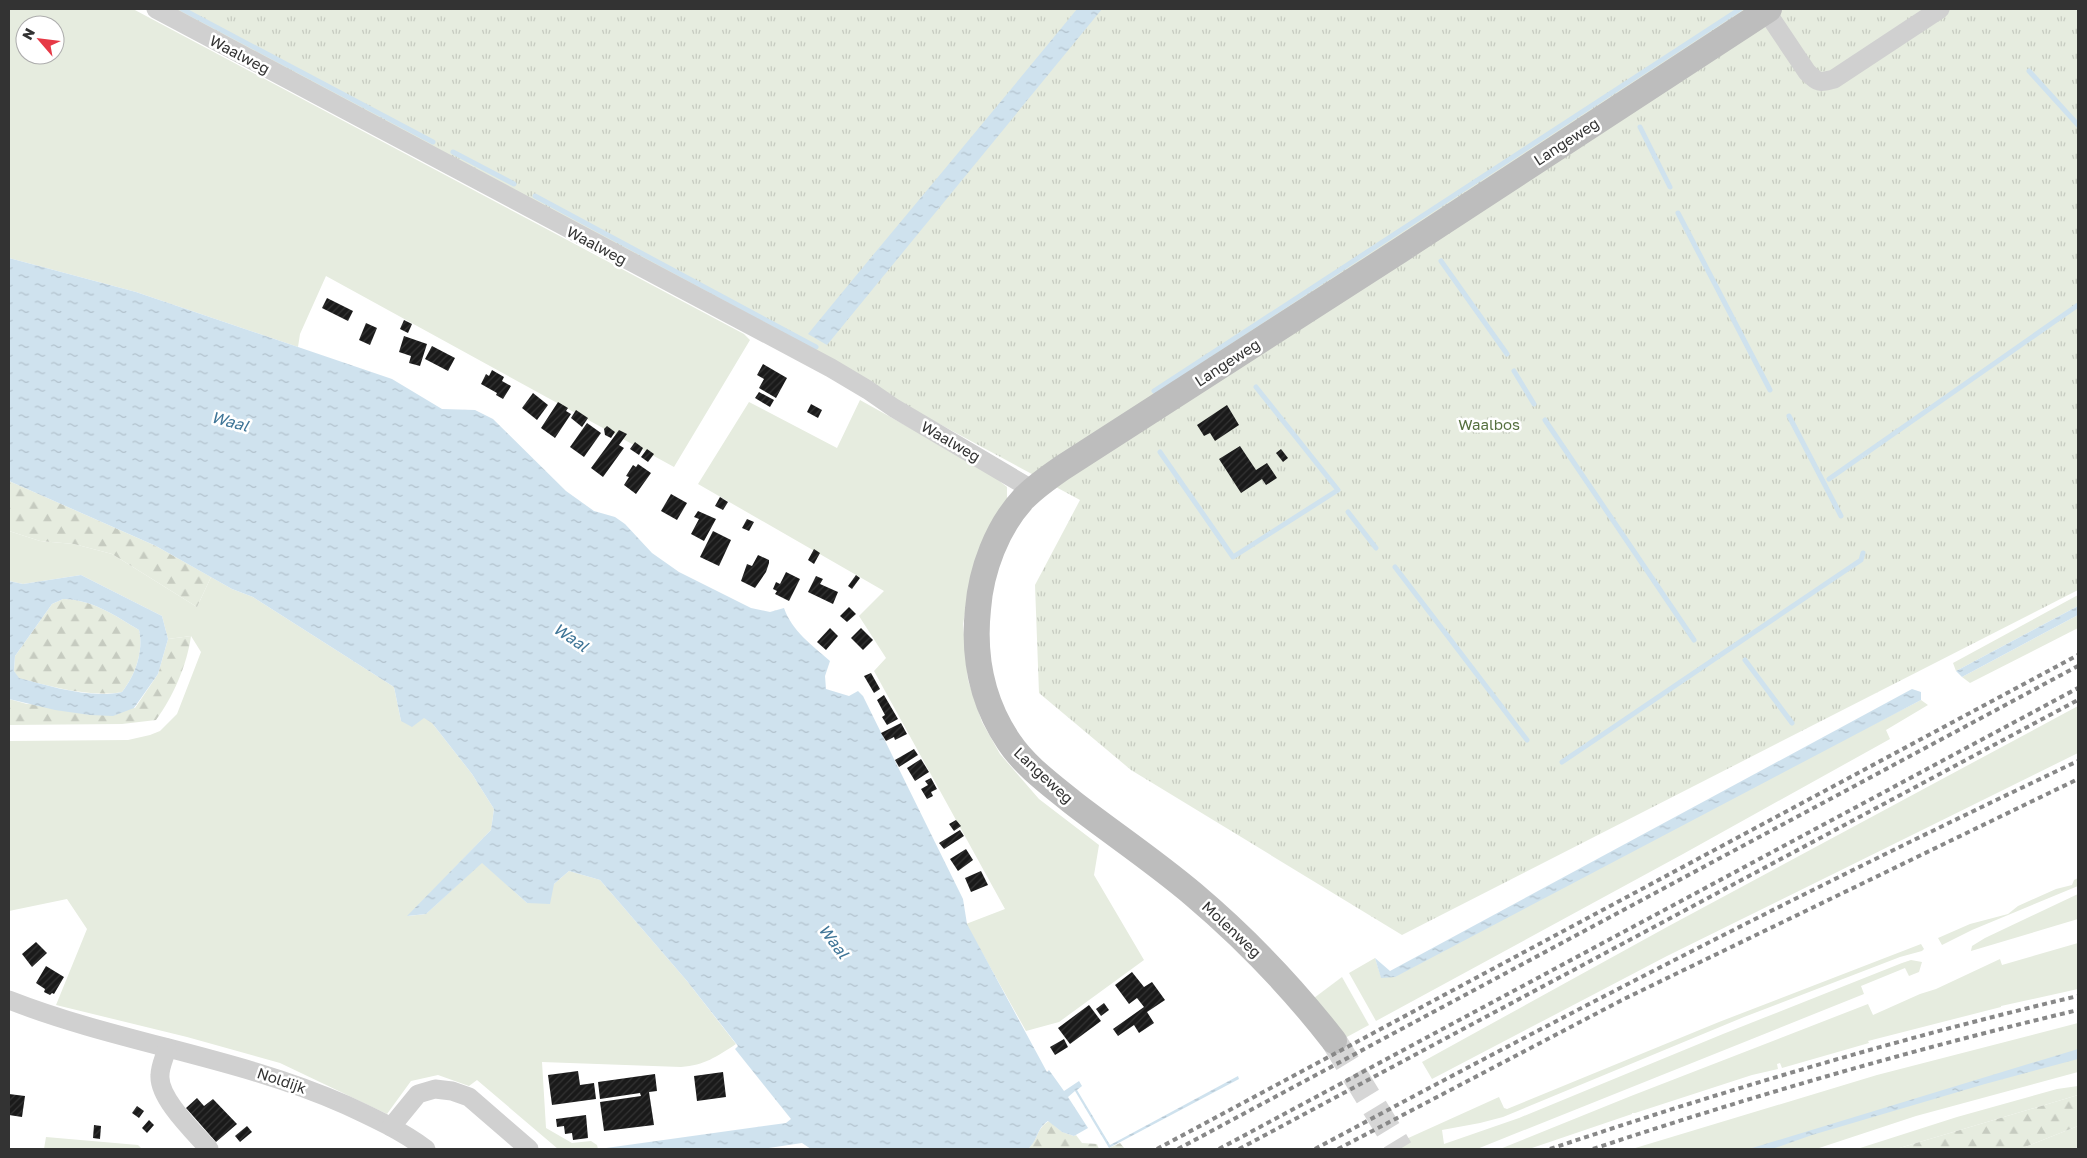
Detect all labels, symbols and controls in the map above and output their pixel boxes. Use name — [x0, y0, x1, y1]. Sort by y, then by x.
north arrow — [15, 15, 65, 65]
text: N — [18, 25, 38, 42]
street label: Waalweg — [207, 31, 273, 77]
street label: Langeweg — [1530, 113, 1602, 169]
street label: Waalweg — [564, 222, 630, 268]
street label: Langeweg — [1191, 334, 1263, 390]
water label: Waal — [209, 406, 252, 436]
park label: Waalbos — [1458, 415, 1520, 433]
street label: Waalweg — [918, 417, 984, 465]
water label: Waal — [550, 618, 593, 656]
street label: Langeweg — [1011, 743, 1077, 807]
street label: Molenweg — [1199, 897, 1265, 961]
water label: Waal — [815, 920, 854, 963]
street label: Noldijk — [255, 1063, 309, 1097]

